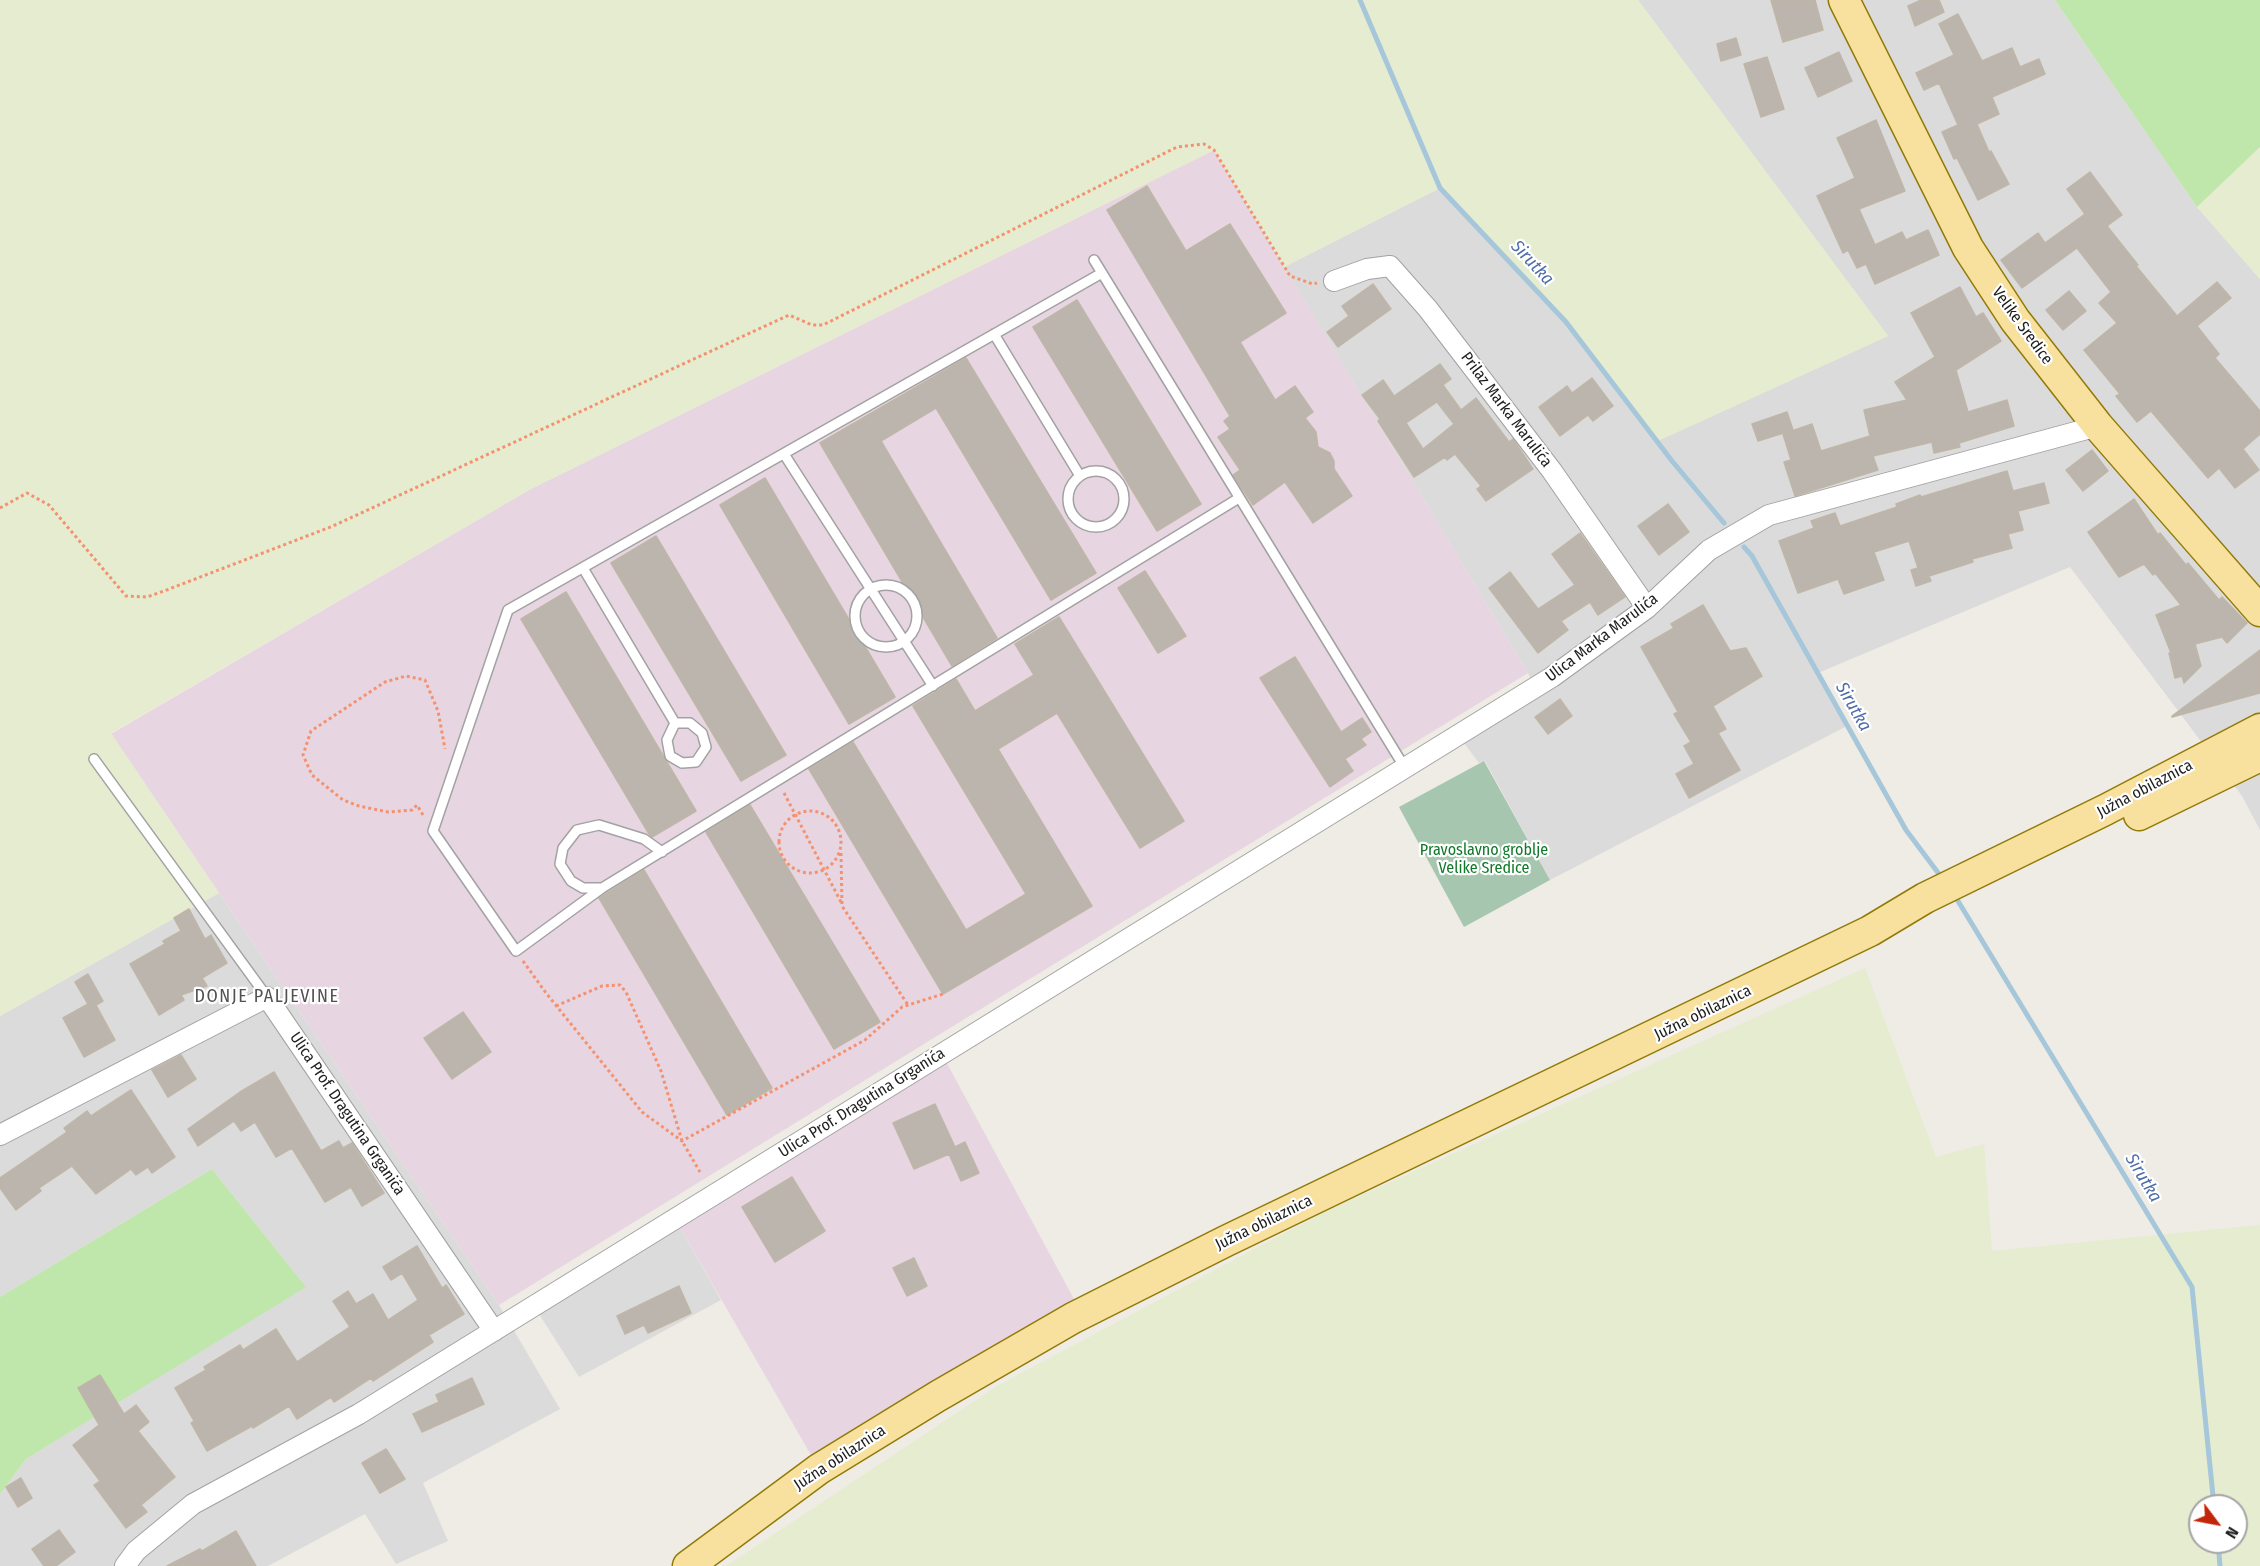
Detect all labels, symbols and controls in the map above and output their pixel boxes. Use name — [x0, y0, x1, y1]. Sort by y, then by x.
water label: Sirutka — [1506, 236, 1558, 290]
street label: Velike Sredice — [1988, 284, 2056, 368]
street label: Prilaz Marka Marulića — [1456, 349, 1556, 471]
street label: Ulica Marka Marulića — [1542, 590, 1662, 686]
water label: Sirutka — [1830, 679, 1876, 735]
street label: Južna obilaznica — [2094, 756, 2196, 822]
park label: Pravoslavno groblje Velike Sredice — [1420, 841, 1548, 879]
street label: Južna obilaznica — [1651, 981, 1755, 1045]
district label: DONJE PALJEVINE — [195, 986, 339, 1008]
street label: Ulica Prof. Dragutina Grganića — [285, 1029, 409, 1199]
street label: Ulica Prof. Dragutina Grganića — [775, 1044, 949, 1162]
water label: Sirutka — [2120, 1150, 2166, 1206]
street label: Južna obilaznica — [1212, 1191, 1316, 1255]
street label: Južna obilaznica — [791, 1421, 889, 1495]
north arrow — [2188, 1494, 2248, 1554]
text: N — [2221, 1524, 2243, 1542]

